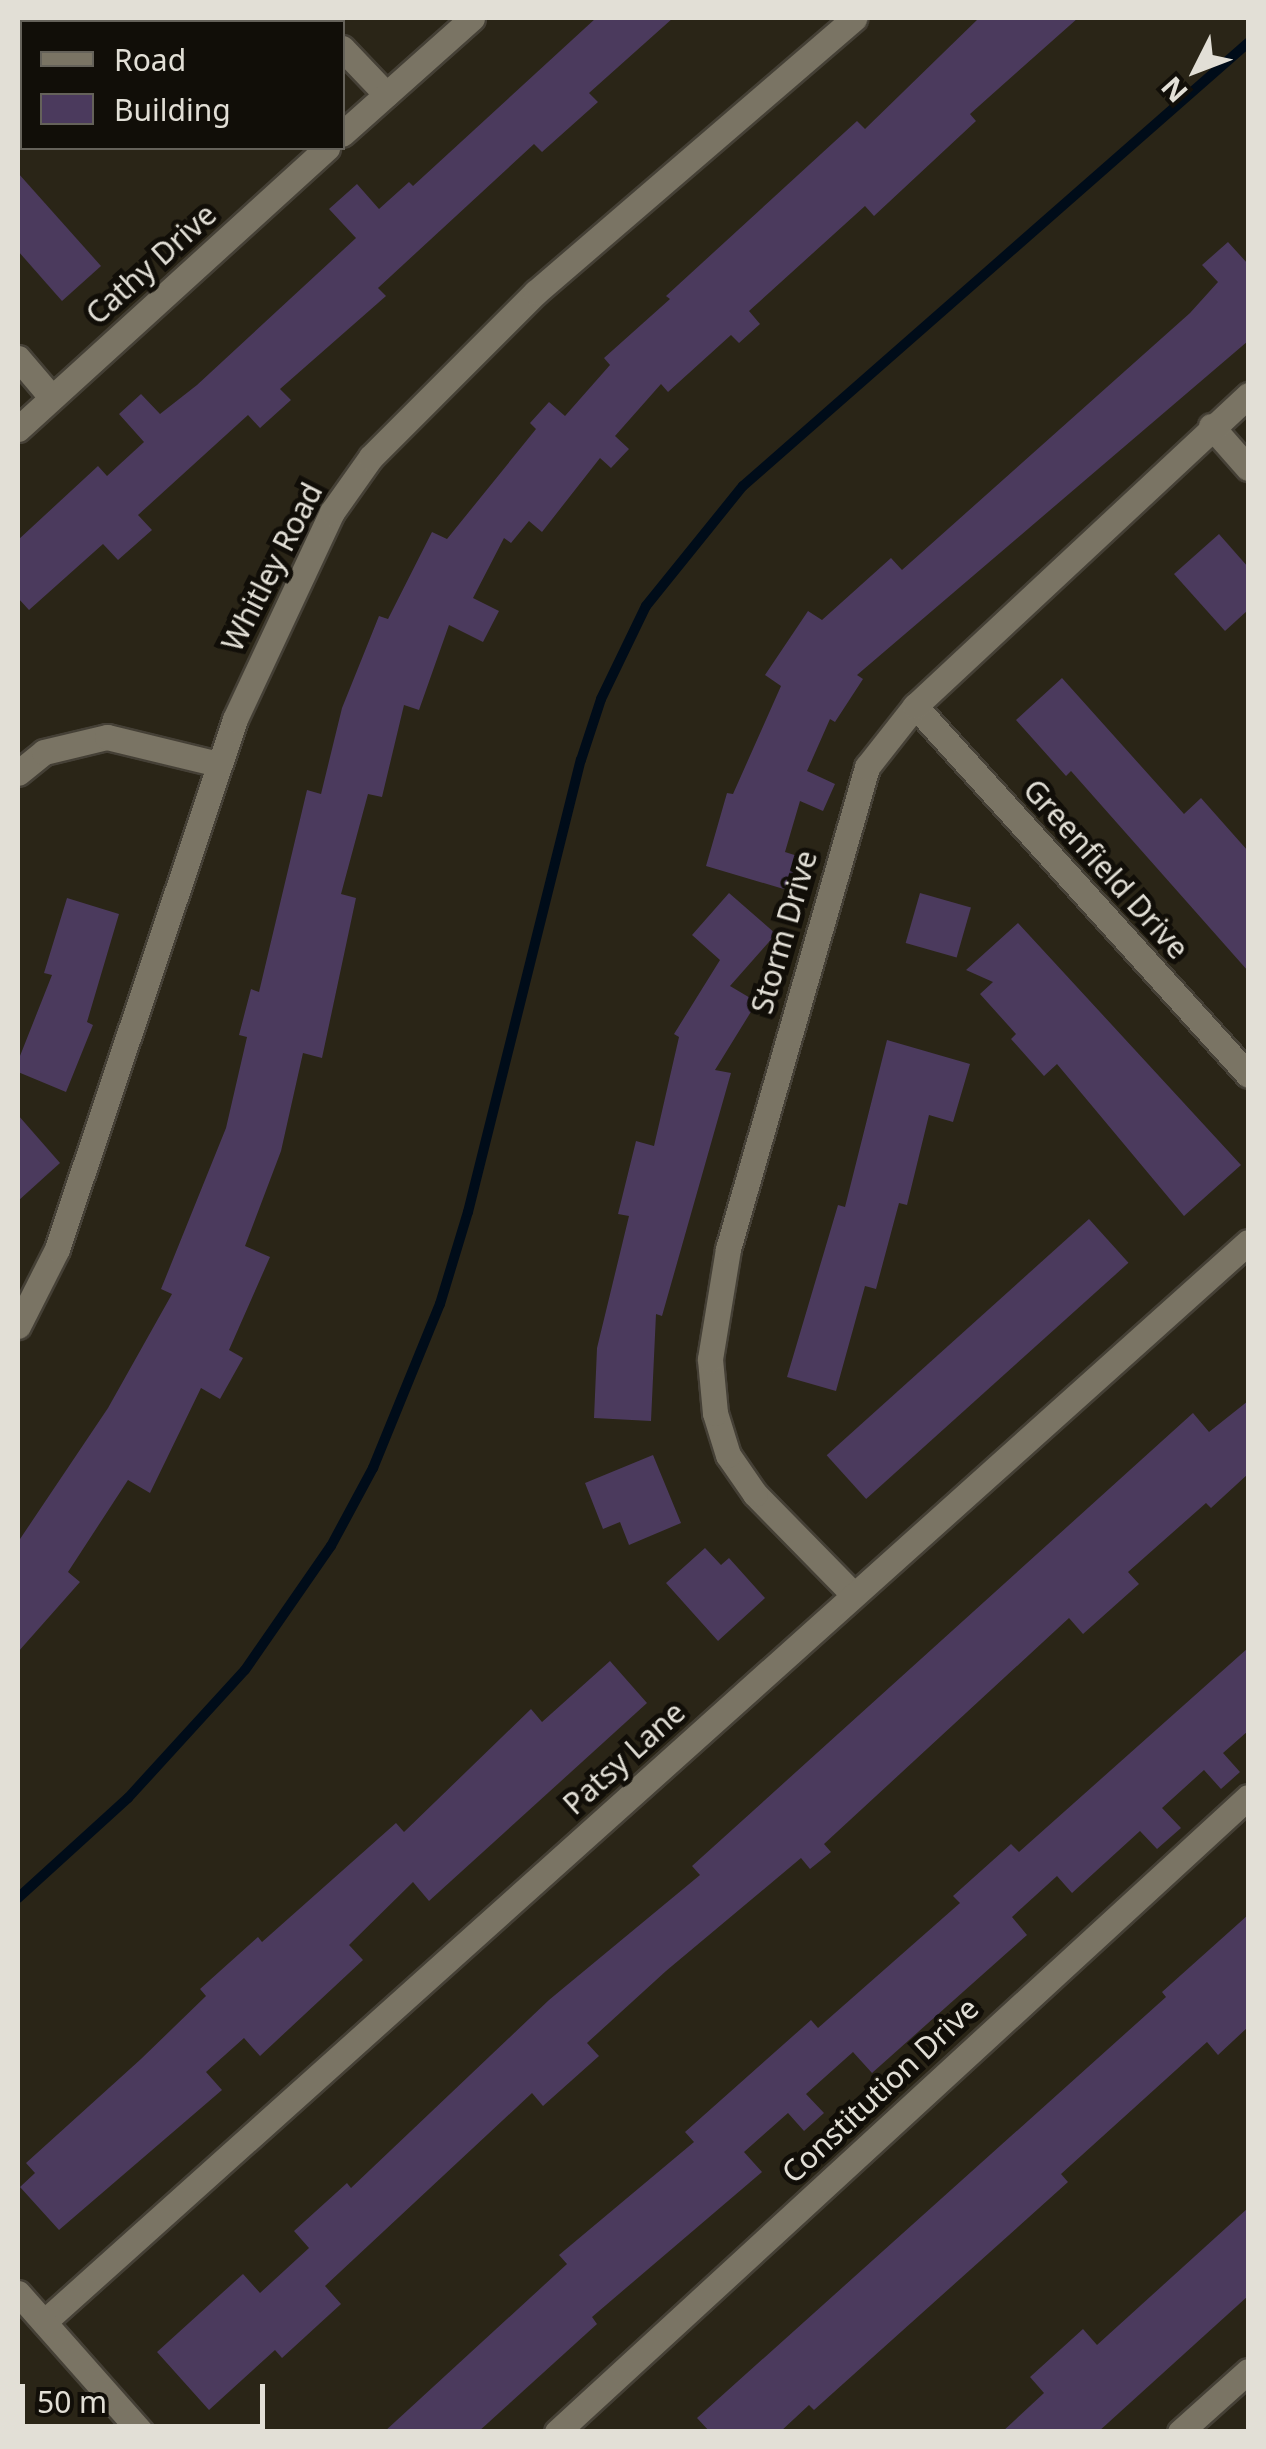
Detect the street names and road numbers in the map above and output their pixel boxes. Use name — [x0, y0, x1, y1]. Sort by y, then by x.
street label: Cathy Drive — [79, 196, 223, 332]
street label: Whitley Road — [214, 477, 330, 657]
street label: Greenfield Drive — [1016, 772, 1196, 966]
street label: Storm Drive — [744, 846, 824, 1018]
street label: Patsy Lane — [556, 1694, 692, 1822]
street label: Constitution Drive — [774, 1990, 986, 2190]

